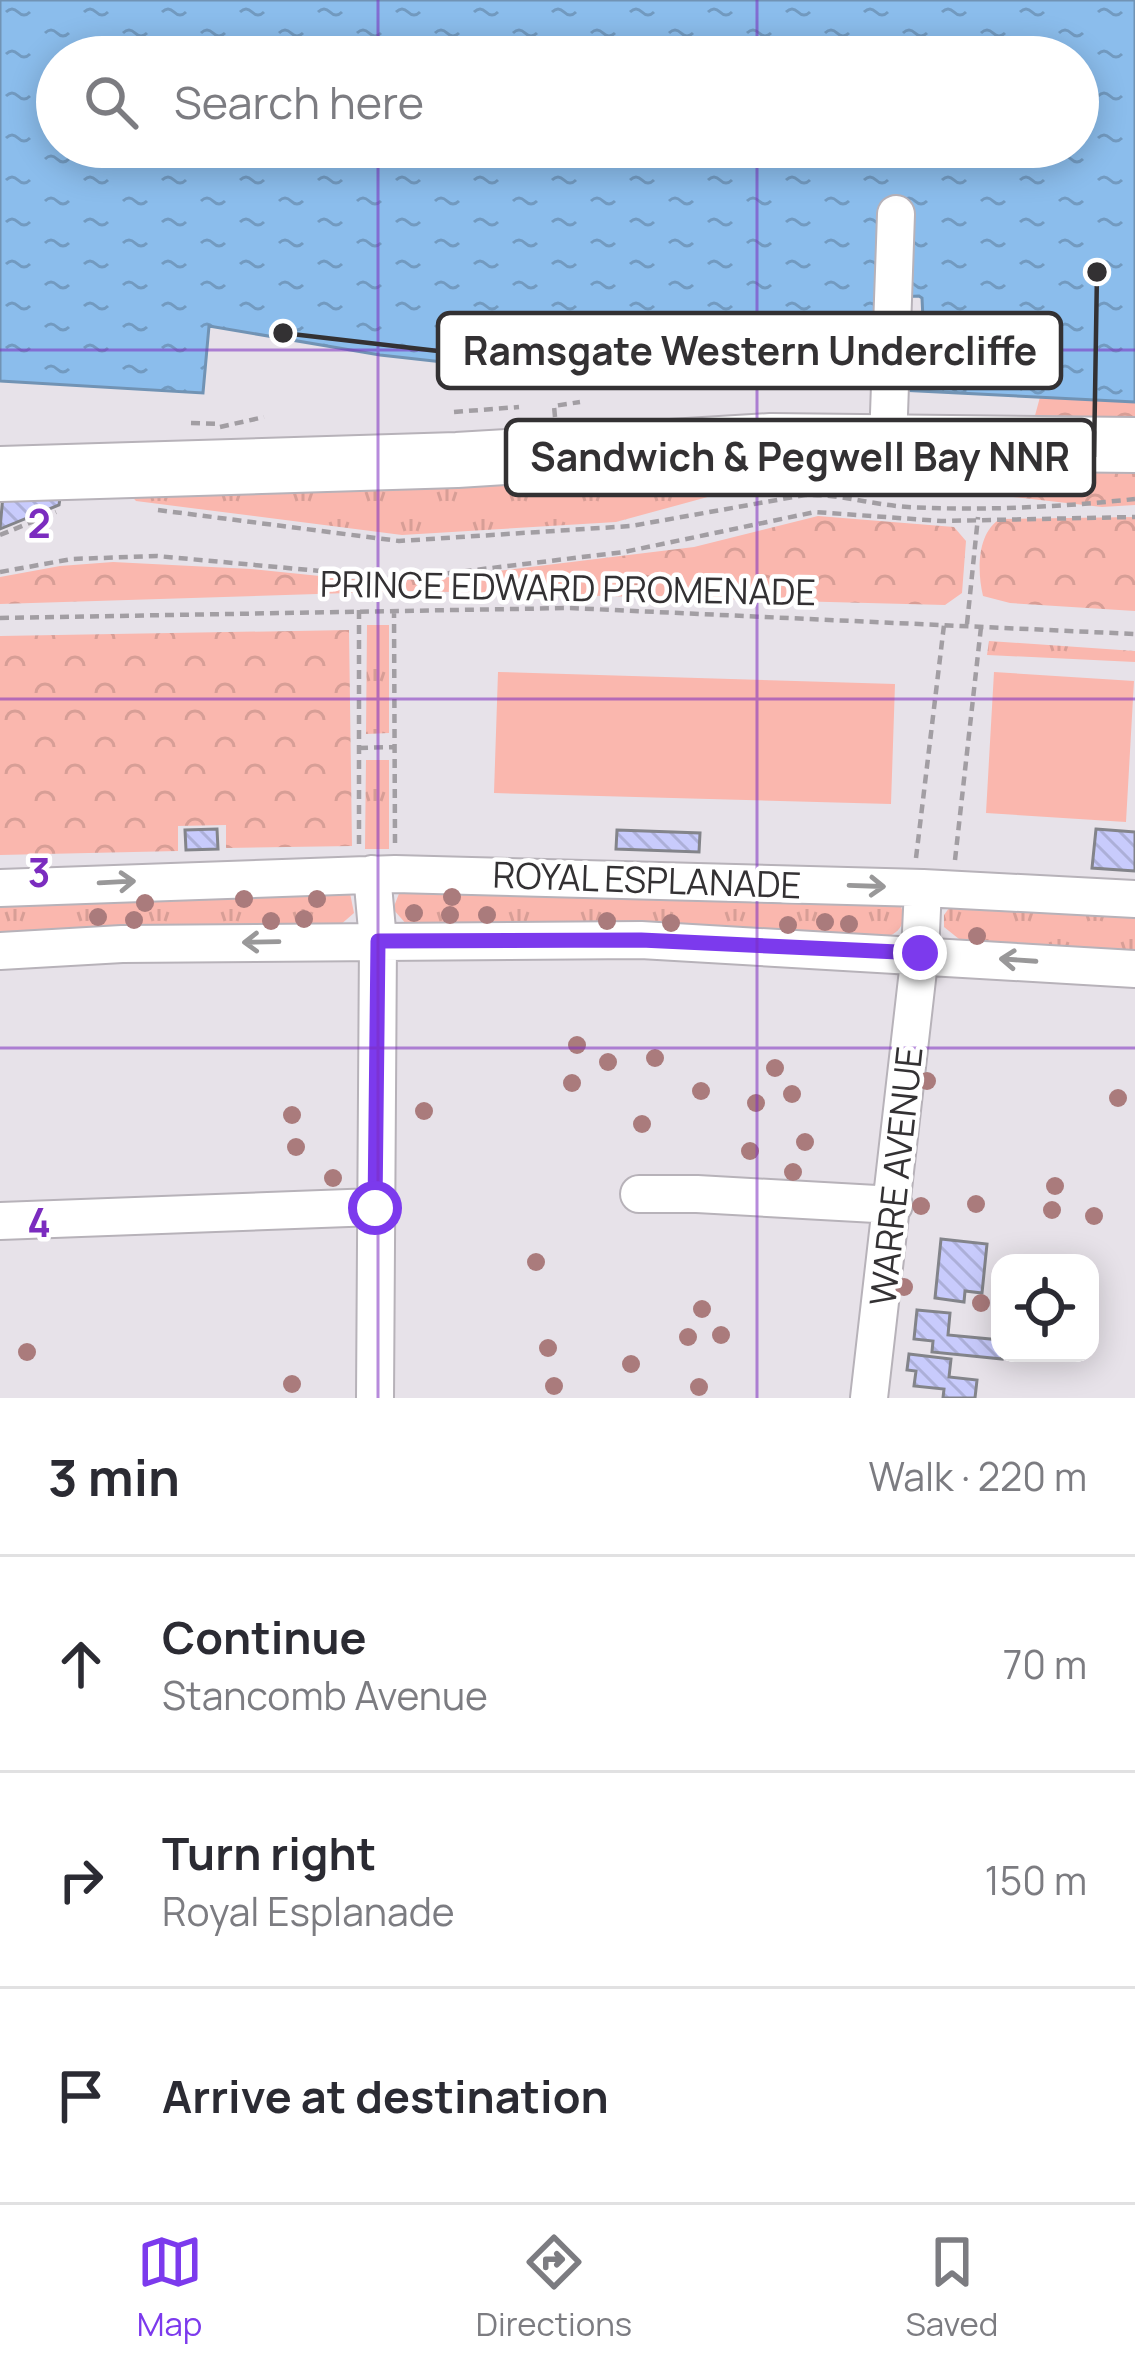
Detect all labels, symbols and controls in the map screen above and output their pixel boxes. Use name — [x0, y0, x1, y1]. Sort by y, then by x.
search box — [36, 36, 1099, 168]
icon: search — [78, 69, 144, 135]
text: Search here — [174, 71, 424, 133]
callout: Ramsgate Western Undercliffe — [438, 313, 1061, 388]
text: Ramsgate Western Undercliffe — [463, 323, 1037, 377]
callout: Sandwich & Pegwell Bay NNR — [506, 420, 1094, 495]
text: Sandwich & Pegwell Bay NNR — [530, 429, 1070, 483]
text: 2 — [27, 496, 51, 550]
street label: PRINCE EDWARD PROMENADE — [320, 559, 816, 616]
text: 3 — [28, 845, 50, 899]
street label: ROYAL ESPLANADE — [492, 850, 802, 909]
one-way arrow — [97, 870, 136, 893]
one-way arrow — [847, 875, 886, 898]
route end — [893, 926, 947, 980]
one-way arrow — [242, 931, 281, 954]
one-way arrow — [999, 949, 1038, 972]
street label: WARRE AVENUE — [858, 1044, 933, 1308]
route start — [348, 1181, 402, 1235]
text: 4 — [27, 1195, 51, 1249]
map controls — [991, 1254, 1099, 1362]
button: locate — [991, 1254, 1099, 1362]
text: 3 min — [48, 1442, 180, 1511]
text: Walk · 220 m — [869, 1449, 1087, 1503]
text: Continue — [162, 1606, 367, 1668]
icon: ahead — [48, 1631, 114, 1697]
text: 70 m — [1003, 1637, 1087, 1691]
text: Stancomb Avenue — [162, 1668, 488, 1722]
text: Turn right — [162, 1822, 376, 1884]
icon: right — [48, 1847, 114, 1913]
text: 150 m — [985, 1853, 1087, 1907]
text: Royal Esplanade — [162, 1884, 455, 1938]
icon: arrive — [48, 2063, 114, 2129]
text: Arrive at destination — [162, 2065, 609, 2127]
tab: Map — [137, 2229, 203, 2346]
tab: Directions — [476, 2229, 632, 2346]
tab: Saved — [905, 2229, 998, 2346]

